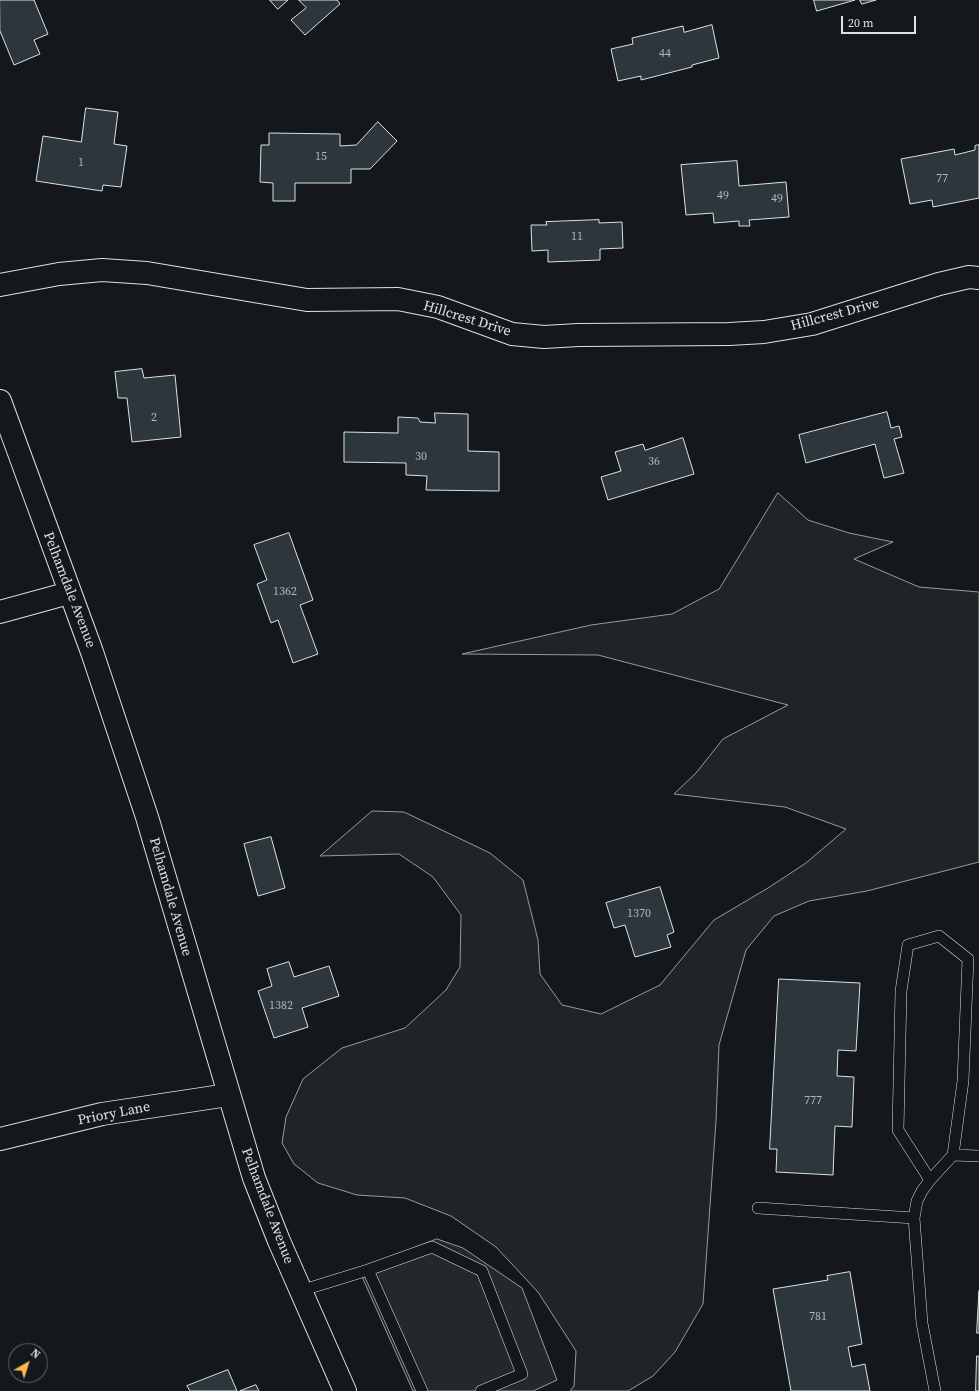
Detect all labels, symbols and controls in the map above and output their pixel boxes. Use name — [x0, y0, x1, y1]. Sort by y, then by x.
scale bar — [843, 8, 918, 34]
text: 20 m — [848, 15, 874, 31]
house number: 44 — [659, 47, 671, 61]
house number: 15 — [315, 150, 327, 164]
house number: 1 — [78, 156, 84, 170]
house number: 77 — [936, 172, 948, 186]
house number: 49 — [717, 189, 729, 203]
house number: 49 — [771, 192, 783, 206]
house number: 11 — [571, 230, 583, 244]
street label: Hillcrest Drive — [789, 295, 881, 335]
street label: Hillcrest Drive — [421, 298, 513, 340]
house number: 2 — [151, 411, 157, 425]
house number: 30 — [415, 450, 427, 464]
house number: 36 — [648, 455, 660, 469]
street label: Pelhamdale Avenue — [39, 530, 99, 650]
house number: 1362 — [273, 585, 297, 599]
street label: Pelhamdale Avenue — [145, 836, 195, 958]
house number: 1370 — [627, 907, 651, 921]
house number: 1382 — [269, 999, 293, 1013]
house number: 777 — [804, 1094, 822, 1108]
street label: Priory Lane — [76, 1099, 152, 1129]
street label: Pelhamdale Avenue — [237, 1146, 297, 1266]
house number: 781 — [809, 1310, 827, 1324]
north arrow — [8, 1343, 48, 1383]
text: N — [27, 1346, 43, 1362]

